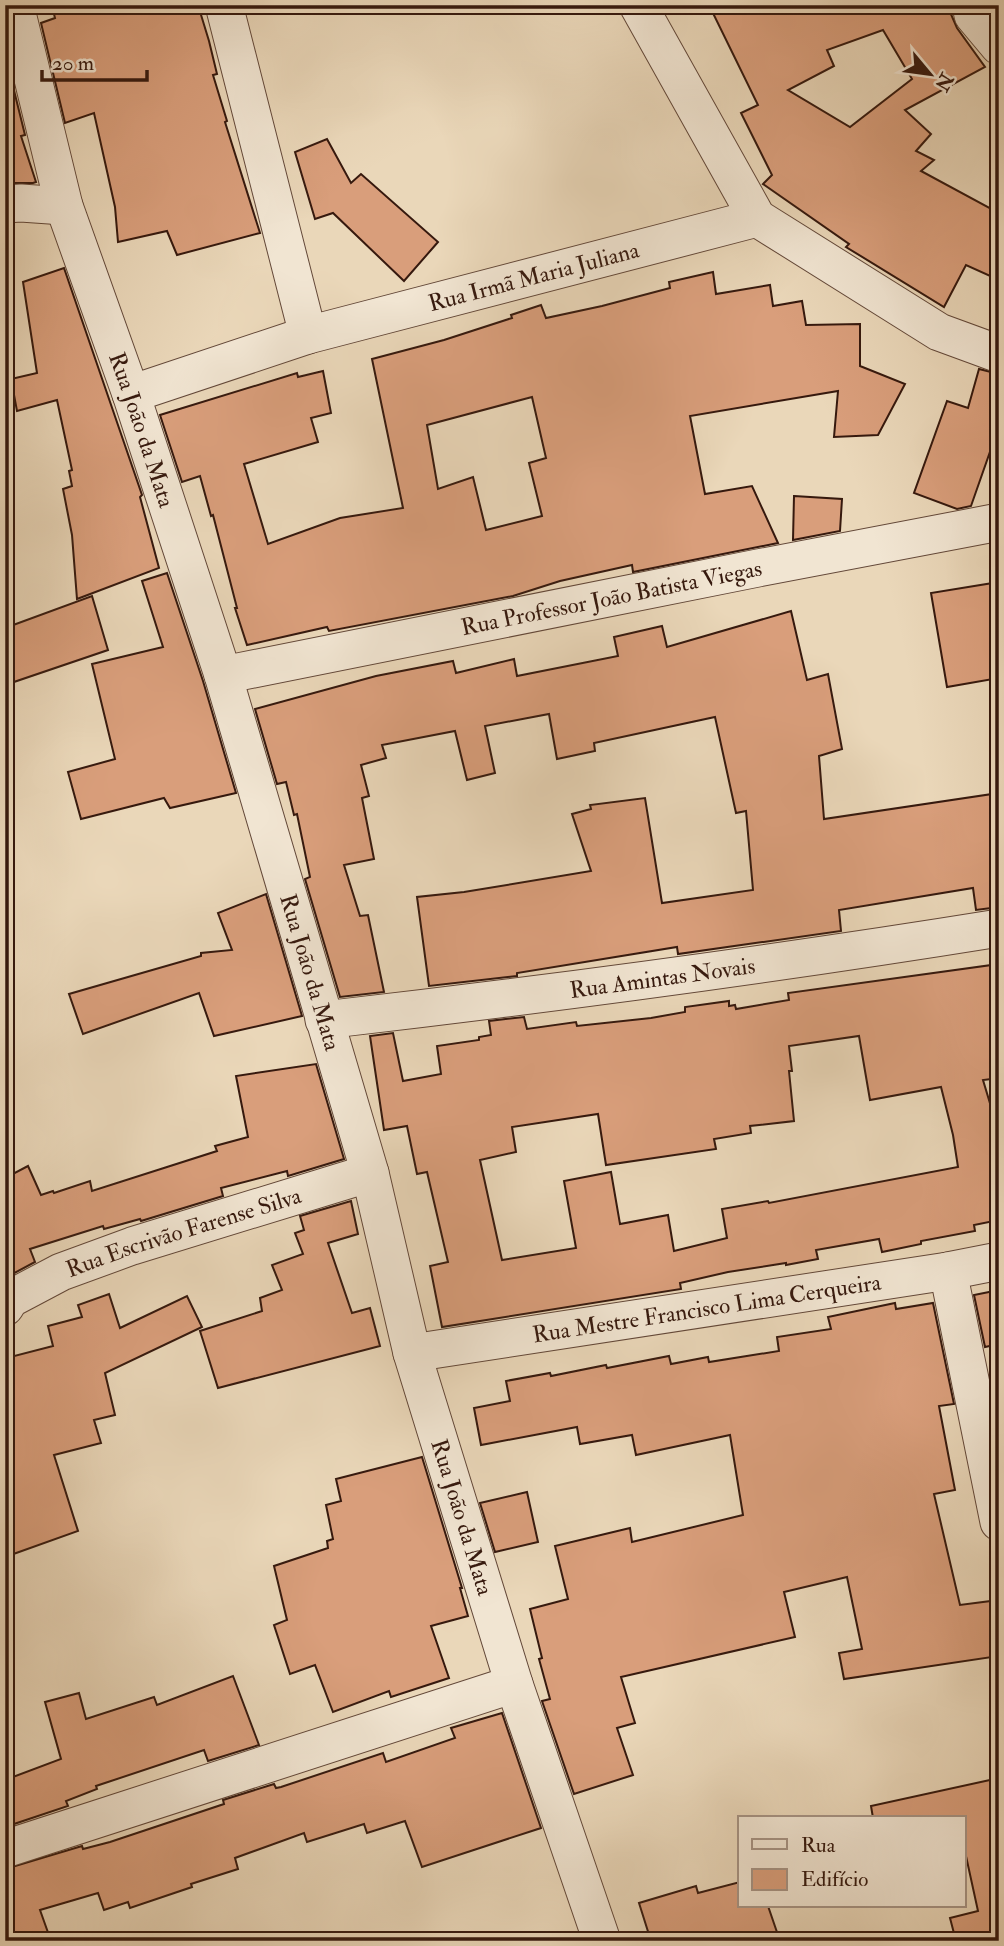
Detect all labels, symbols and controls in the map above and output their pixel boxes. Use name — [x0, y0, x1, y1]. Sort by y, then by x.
scale bar — [42, 38, 147, 82]
north arrow — [895, 38, 965, 108]
text: 20 m — [52, 50, 94, 77]
text: N — [929, 68, 959, 96]
street label: Rua Irmã Maria Juliana — [425, 235, 643, 318]
street label: Rua João da Mata — [102, 348, 181, 512]
street label: Rua Professor João Batista Viegas — [458, 554, 765, 642]
street label: Rua João da Mata — [273, 891, 347, 1055]
street label: Rua Amintas Novais — [568, 951, 757, 1005]
street label: Rua Escrivão Farense Silva — [62, 1181, 305, 1284]
street label: Rua Mestre Francisco Lima Cerqueira — [530, 1267, 883, 1349]
street label: Rua João da Mata — [424, 1436, 500, 1599]
legend — [738, 1816, 965, 1908]
text: Rua — [801, 1832, 836, 1859]
text: Edifício — [801, 1866, 868, 1893]

